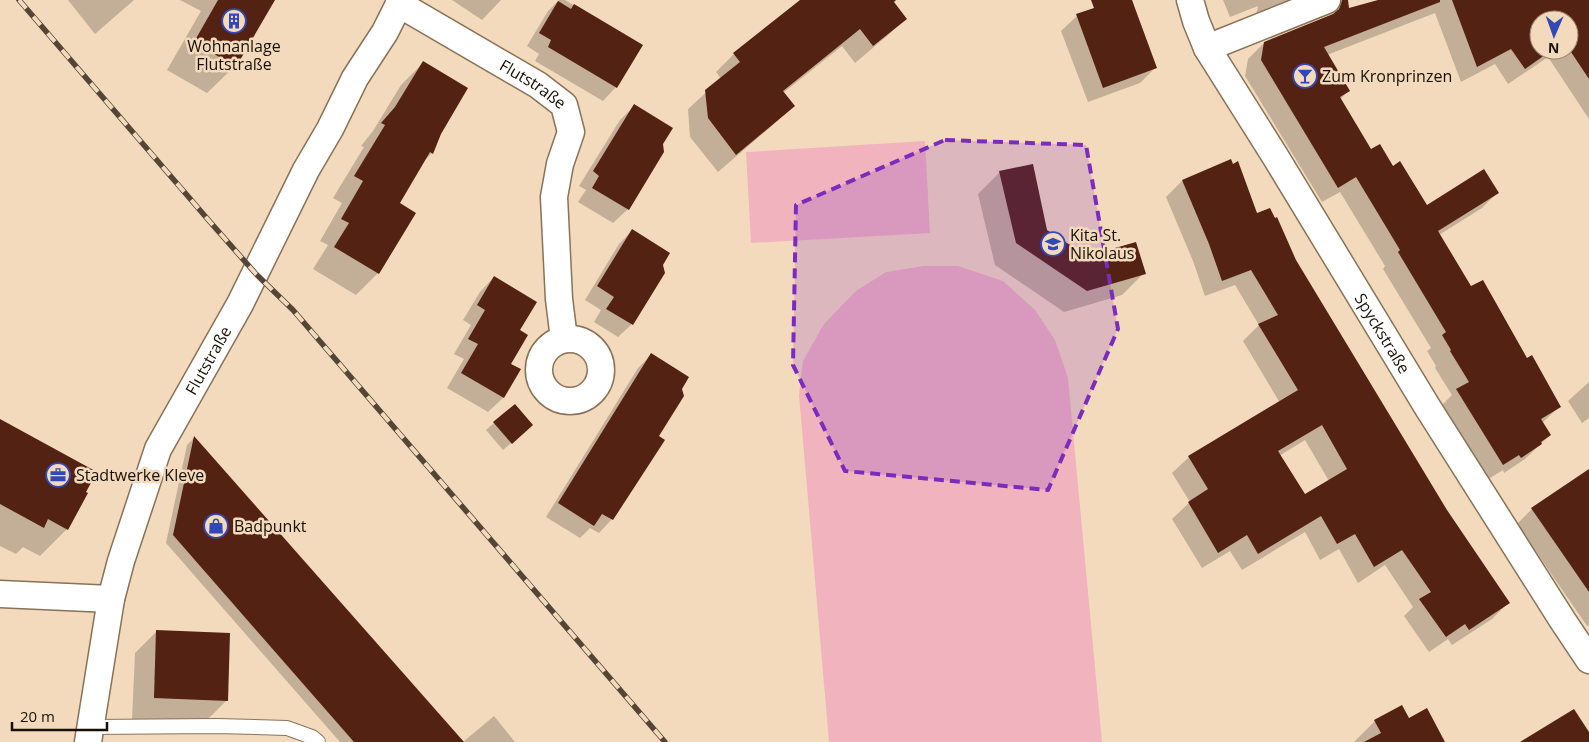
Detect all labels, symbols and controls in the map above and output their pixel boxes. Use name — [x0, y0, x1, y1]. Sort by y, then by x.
building icon: Wohnanlage Flutstraße — [221, 8, 247, 34]
north arrow — [1529, 10, 1579, 60]
place label: Wohnanlage Flutstraße — [187, 35, 281, 75]
text: N — [1548, 39, 1560, 58]
street label: Flutstraße — [496, 54, 571, 114]
bar icon: Zum Kronprinzen — [1292, 63, 1318, 89]
place label: Zum Kronprinzen — [1322, 65, 1452, 87]
place label: Kita St. Nikolaus — [1070, 224, 1134, 264]
school or university icon: Kita St. Nikolaus — [1040, 231, 1066, 257]
street label: Spyckstraße — [1350, 289, 1415, 378]
street label: Flutstraße — [180, 322, 236, 399]
office icon: Stadtwerke Kleve — [45, 462, 71, 488]
place label: Stadtwerke Kleve — [76, 464, 204, 486]
shop icon: Badpunkt — [203, 513, 229, 539]
place label: Badpunkt — [234, 515, 307, 537]
scale bar — [12, 700, 108, 732]
text: 20 m — [20, 706, 55, 726]

